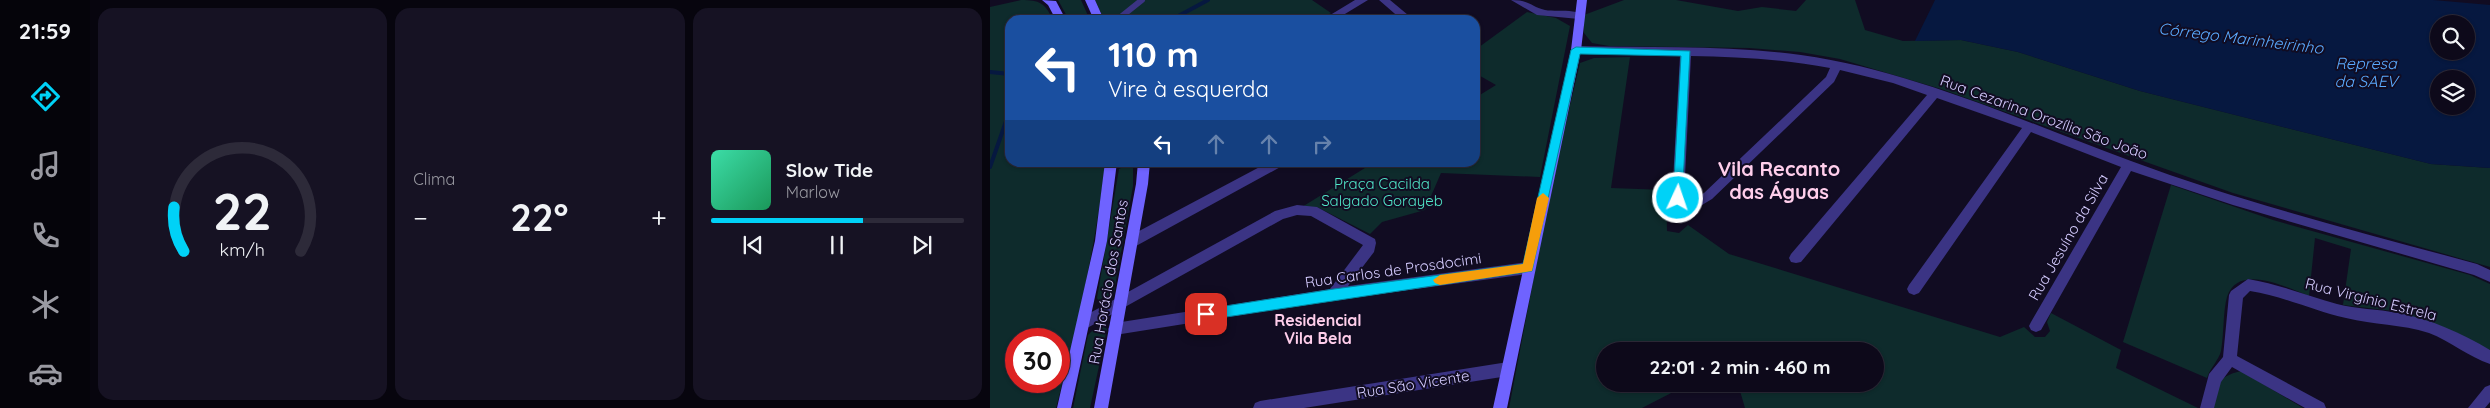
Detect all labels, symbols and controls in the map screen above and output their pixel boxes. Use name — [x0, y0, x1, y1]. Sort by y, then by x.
map controls — [2430, 15, 2475, 115]
button: search — [2430, 15, 2475, 60]
text: 21:59 — [19, 17, 71, 45]
water label: Córrego Marinheirinho — [2158, 18, 2326, 58]
text: 110 m — [1108, 32, 1199, 76]
icon: left — [1025, 35, 1090, 100]
water label: Represa da SAEV — [2335, 53, 2400, 91]
button: layers — [2430, 70, 2475, 115]
street label: Rua Cezarina Orozília São João — [1938, 71, 2150, 163]
text: Vire à esquerda — [1108, 75, 1269, 103]
icon: directions — [28, 79, 63, 114]
icon: left — [1149, 130, 1177, 158]
icon: ahead — [1202, 130, 1230, 158]
icon: ahead — [1255, 130, 1283, 158]
icon: right — [1308, 130, 1336, 158]
icon: music — [28, 148, 63, 183]
district label: Vila Recanto das Águas — [1718, 156, 1840, 204]
text: Slow Tide — [786, 158, 873, 182]
text: Clima — [413, 169, 455, 189]
street label: Rua Jesuíno da Silva — [2024, 170, 2112, 304]
position arrow — [1651, 171, 1703, 223]
park label: Praça Cacilda Salgado Gorayeb — [1321, 174, 1443, 210]
text: 22 — [213, 178, 272, 243]
text: Marlow — [786, 182, 840, 202]
text: 22° — [510, 193, 568, 241]
street label: Rua Horácio dos Santos — [1084, 198, 1132, 366]
text: − — [413, 200, 428, 235]
text: + — [651, 200, 667, 235]
icon: phone — [28, 218, 63, 253]
icon: previous — [739, 231, 767, 259]
icon: pause — [823, 231, 851, 259]
icon: next — [908, 231, 936, 259]
text: km/h — [220, 238, 265, 260]
street label: Rua Carlos de Prosdocimi — [1304, 248, 1482, 292]
street label: Rua Virgínio Estrela — [2303, 273, 2439, 325]
icon: climate — [28, 287, 63, 322]
pin — [1185, 293, 1227, 335]
icon: arrive — [1192, 300, 1220, 328]
district label: Residencial Vila Bela — [1274, 310, 1362, 348]
speed limit sign: 30 — [1005, 328, 1070, 393]
text: 22:01 · 2 min · 460 m — [1649, 355, 1831, 379]
icon: car — [28, 356, 63, 391]
street label: Rua São Vicente — [1355, 366, 1471, 402]

